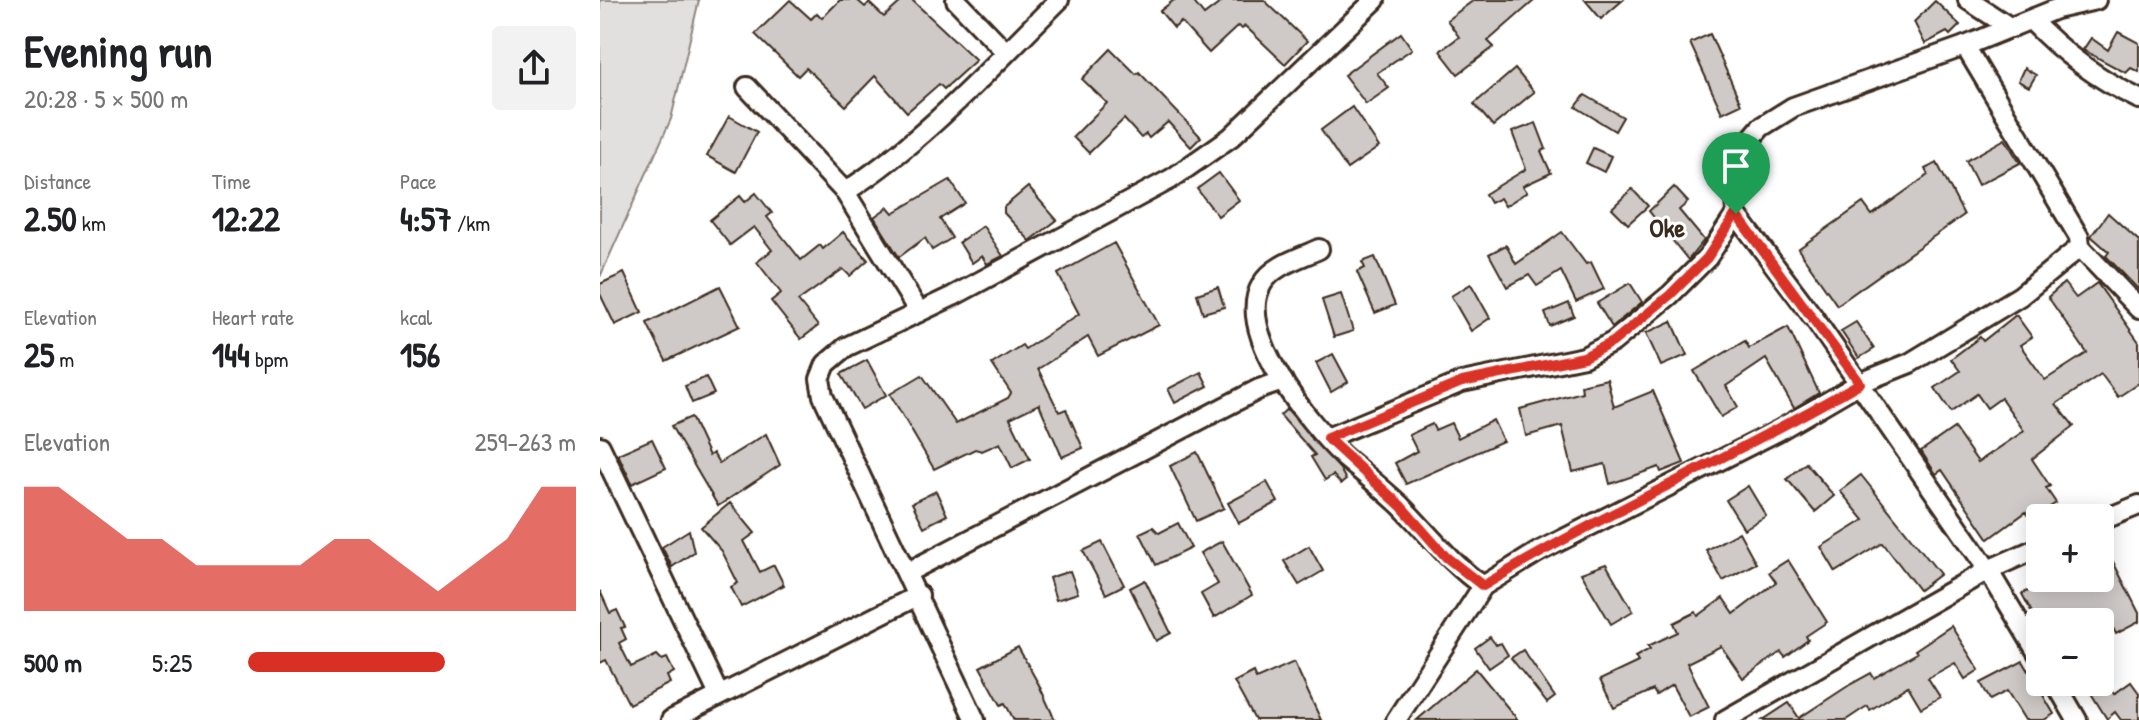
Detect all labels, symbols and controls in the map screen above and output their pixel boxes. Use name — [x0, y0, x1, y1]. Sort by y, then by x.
text: Evening run — [24, 21, 212, 81]
button: share — [492, 26, 576, 110]
text: 20:28 · 5 × 500 m — [24, 81, 188, 116]
pin — [1702, 132, 1770, 214]
icon: arrive — [1714, 144, 1758, 188]
text: Distance — [24, 166, 91, 196]
text: Time — [212, 166, 251, 196]
text: Pace — [400, 166, 437, 196]
text: 2.50 — [24, 196, 77, 242]
text: 12:22 — [212, 196, 280, 242]
text: 4:57 — [400, 196, 452, 242]
text: km — [77, 208, 106, 238]
text: /km — [452, 208, 490, 238]
district label: Oke — [1649, 210, 1685, 245]
text: Elevation — [24, 302, 97, 332]
text: Heart rate — [212, 302, 294, 332]
text: kcal — [400, 302, 432, 332]
text: 25 — [24, 332, 54, 378]
text: 144 — [212, 332, 250, 378]
text: 156 — [400, 332, 440, 378]
text: m — [54, 344, 74, 374]
text: bpm — [250, 344, 288, 374]
text: Elevation — [24, 424, 110, 459]
text: 259–263 m — [475, 424, 576, 459]
map controls — [2026, 504, 2114, 696]
button: + — [2026, 504, 2114, 592]
button: − — [2026, 608, 2114, 696]
text: 500 m — [24, 645, 82, 680]
text: 5:25 — [152, 645, 192, 680]

